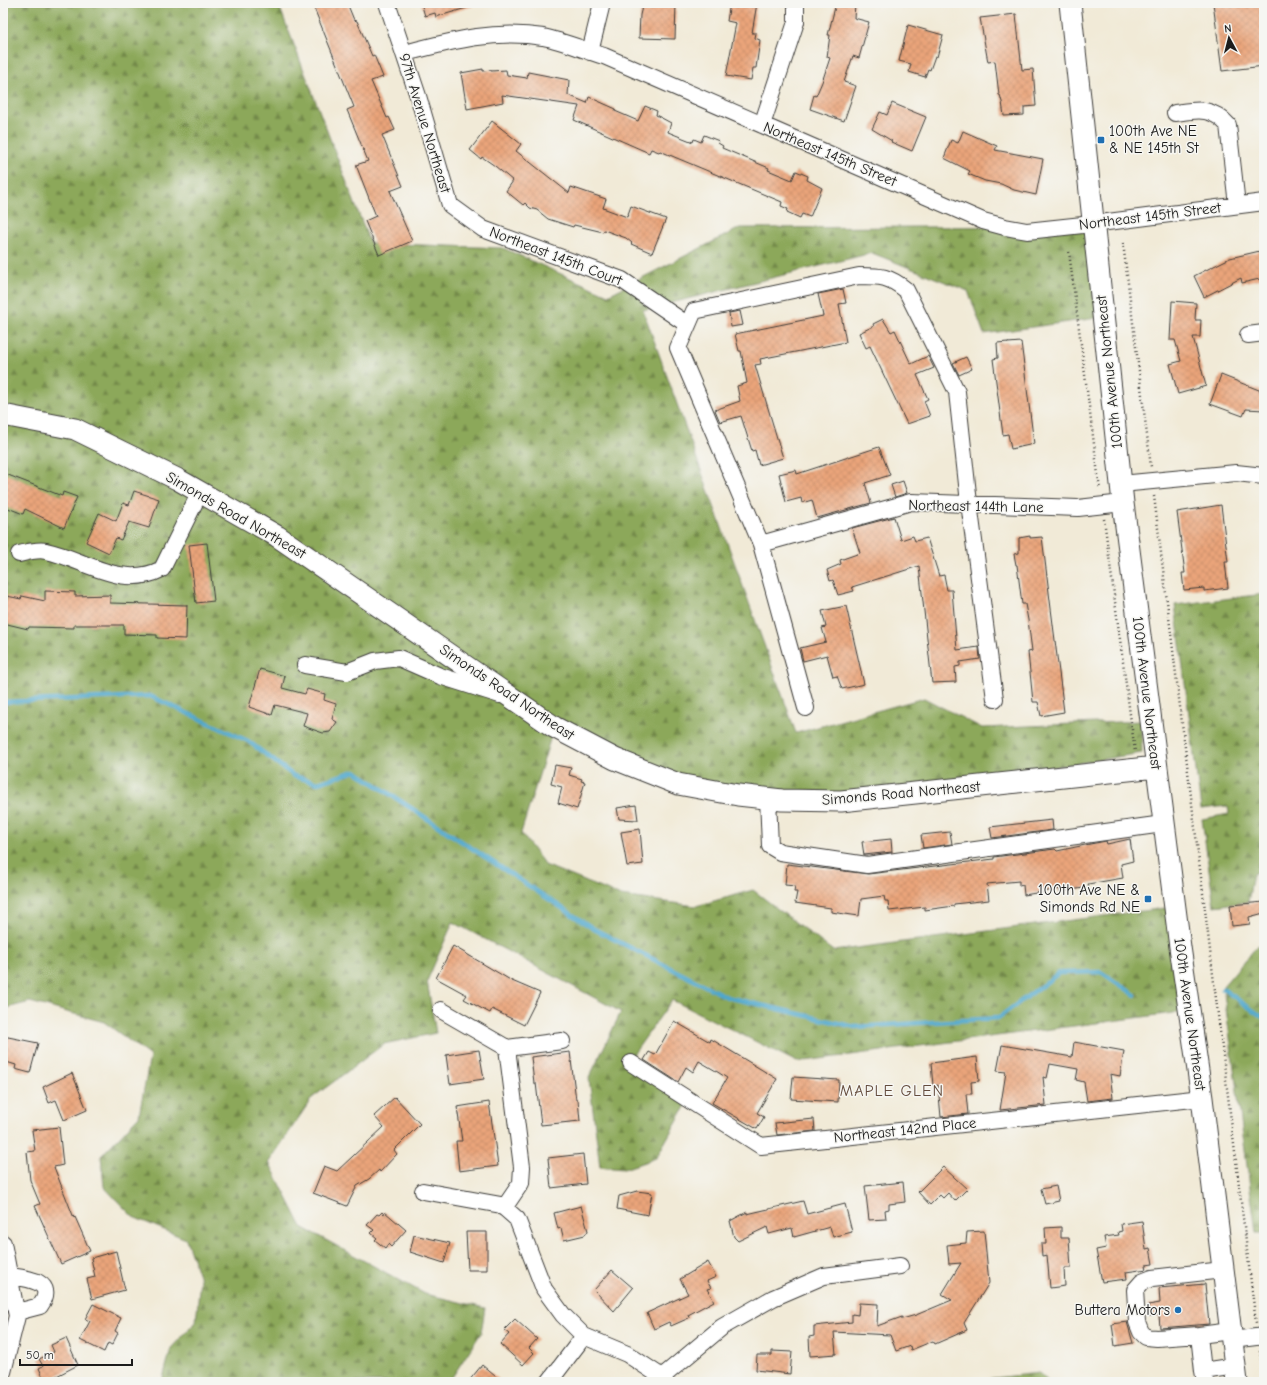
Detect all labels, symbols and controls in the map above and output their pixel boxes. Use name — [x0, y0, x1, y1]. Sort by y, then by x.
north arrow — [1209, 18, 1249, 58]
text: N — [1223, 22, 1232, 35]
street label: 97th Avenue Northeast — [395, 51, 455, 196]
street label: Northeast 145th Street — [761, 118, 900, 191]
place label: 100th Ave NE & NE 145th St — [1109, 122, 1200, 157]
marker: 100th Ave NE & NE 145th St — [1096, 135, 1106, 145]
street label: Northeast 145th Street — [1078, 198, 1223, 234]
street label: Northeast 145th Court — [487, 222, 626, 290]
street label: 100th Avenue Northeast — [1092, 294, 1126, 450]
street label: Simonds Road Northeast — [163, 468, 310, 563]
street label: Northeast 144th Lane — [908, 496, 1044, 516]
street label: 100th Avenue Northeast — [1129, 615, 1165, 771]
street label: Simonds Road Northeast — [436, 640, 578, 744]
street label: Simonds Road Northeast — [821, 777, 982, 809]
place label: 100th Ave NE & Simonds Rd NE — [1038, 881, 1140, 916]
marker: 100th Ave NE & Simonds Rd NE — [1143, 894, 1153, 904]
street label: 100th Avenue Northeast — [1170, 936, 1210, 1092]
district label: MAPLE GLEN — [840, 1082, 944, 1100]
street label: Northeast 142nd Place — [833, 1114, 978, 1146]
place label: Buttera Motors — [1075, 1301, 1170, 1319]
marker: Buttera Motors — [1173, 1305, 1183, 1315]
scale bar — [20, 1341, 132, 1367]
text: 50 m — [26, 1348, 54, 1362]

